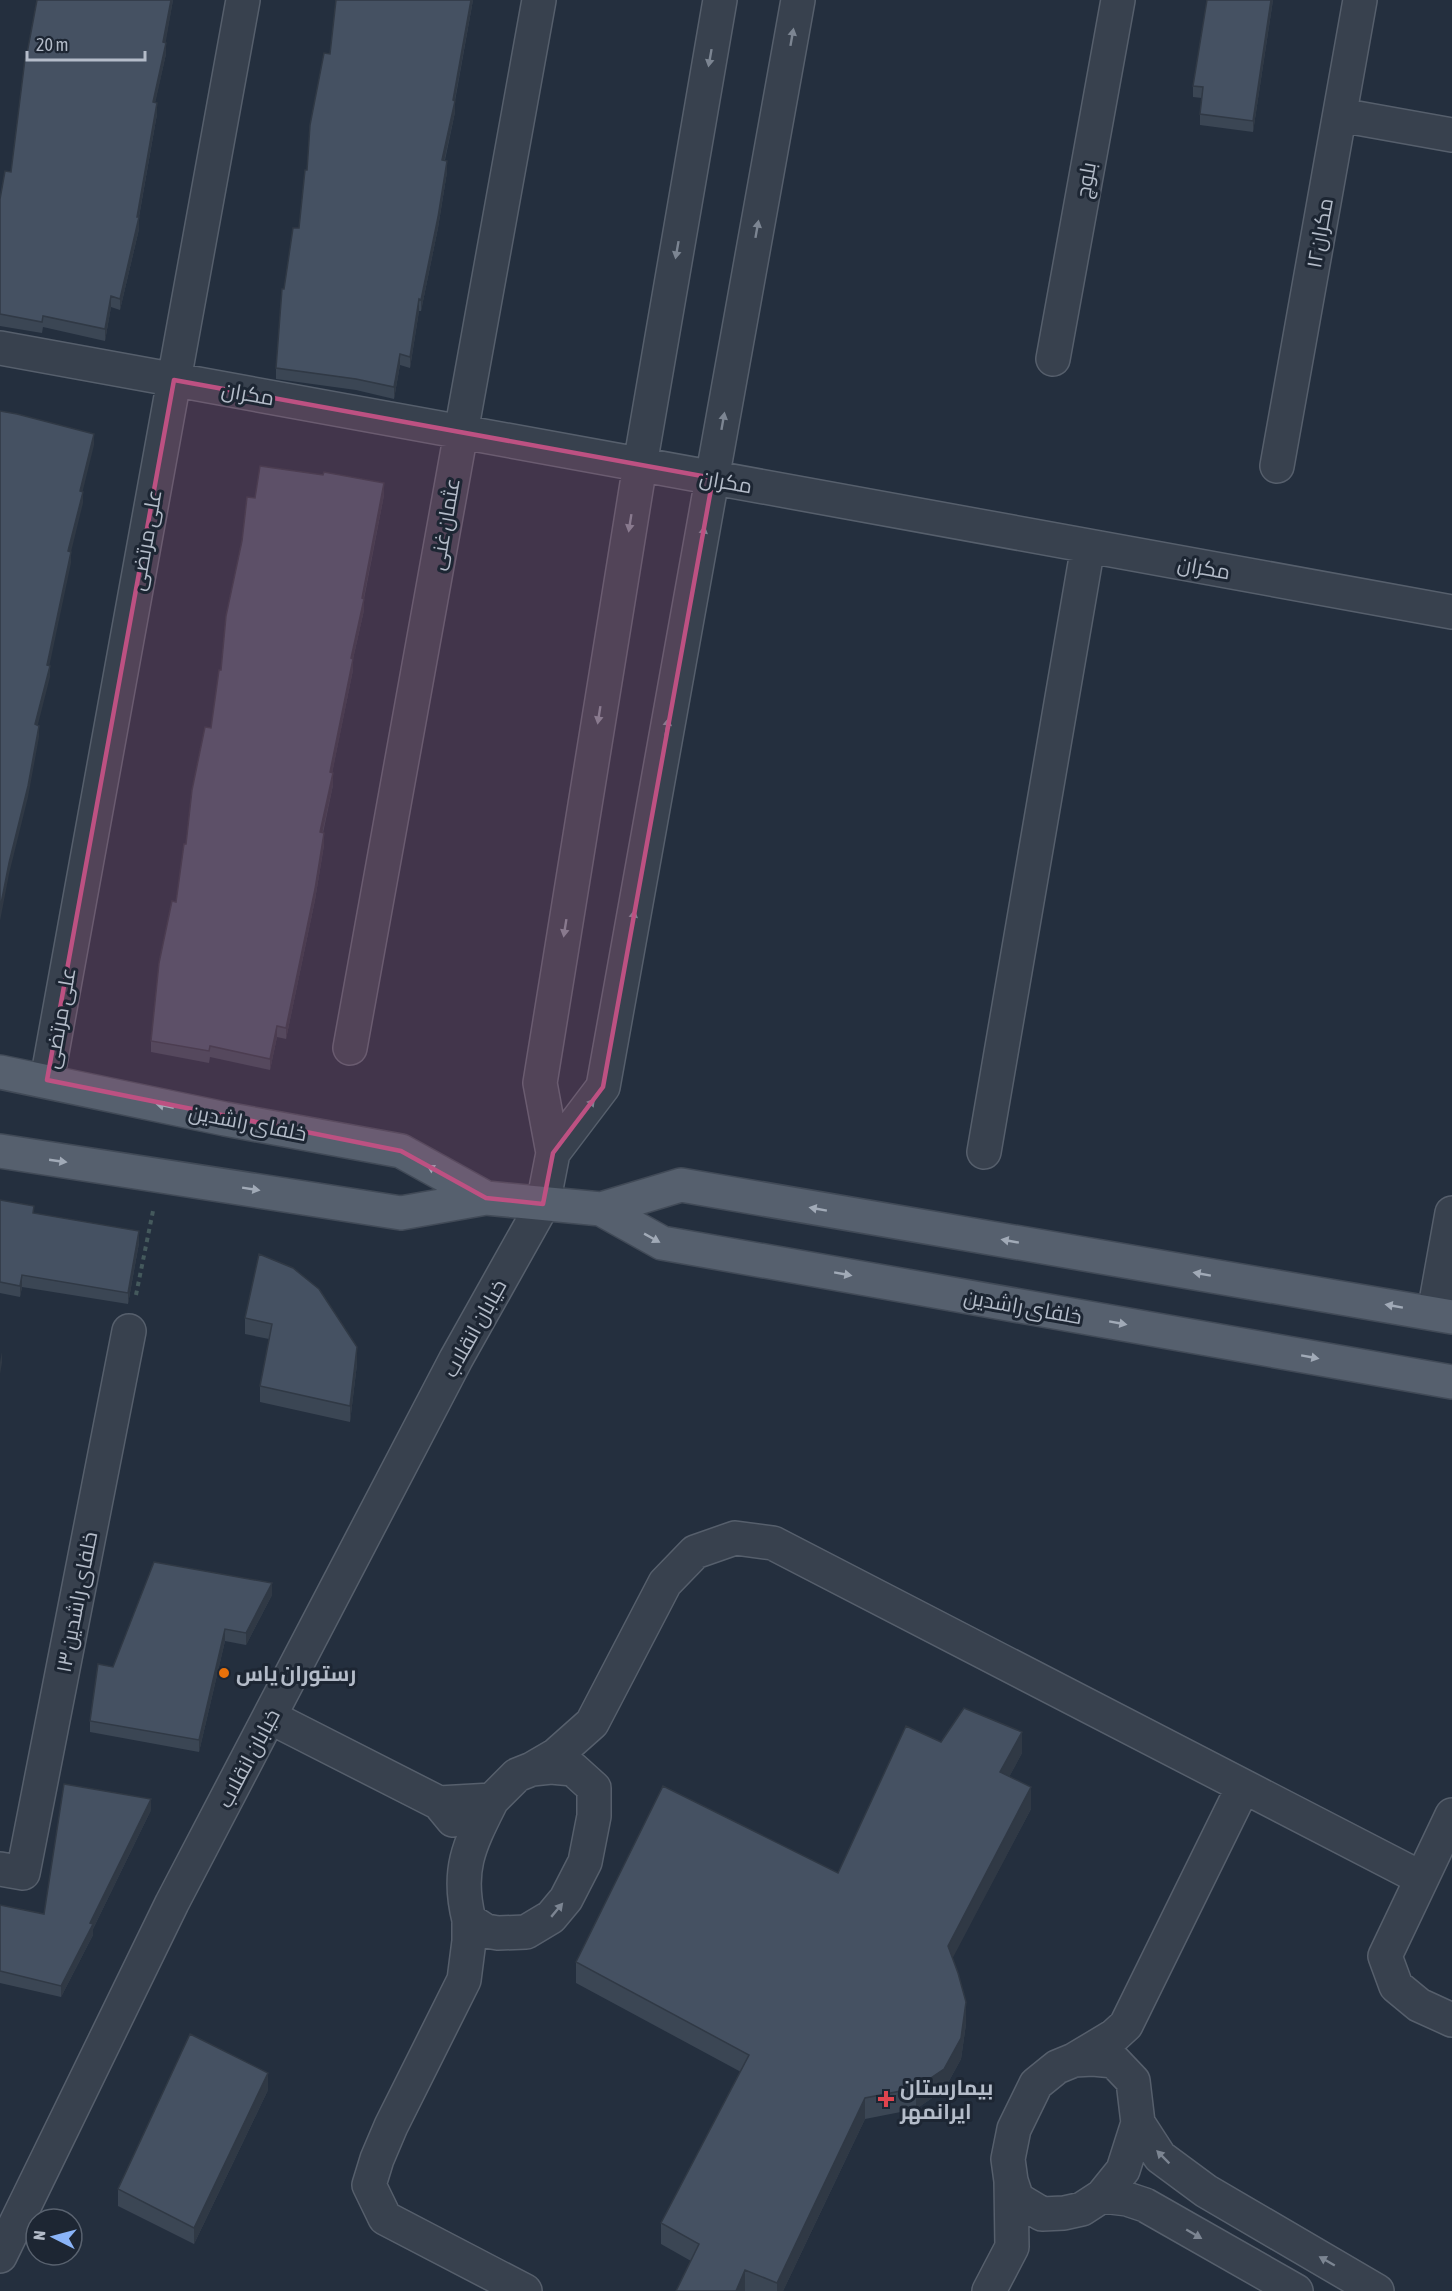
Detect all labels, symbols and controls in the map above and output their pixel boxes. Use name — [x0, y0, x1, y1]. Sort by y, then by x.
scale bar — [27, 24, 146, 62]
one-way arrow — [787, 27, 796, 46]
text: 20 m — [36, 34, 68, 55]
one-way arrow — [705, 48, 714, 67]
street label: بلوچ — [1070, 160, 1103, 201]
street label: مکران۱۲ — [1301, 196, 1339, 270]
one-way arrow — [753, 219, 762, 238]
one-way arrow — [672, 240, 681, 259]
street label: مکران — [219, 377, 276, 411]
one-way arrow — [719, 411, 728, 430]
street label: مکران — [697, 465, 754, 499]
street label: عثمان غنی — [424, 476, 466, 572]
street label: علی مرتضی — [124, 488, 168, 593]
one-way arrow — [626, 513, 635, 532]
one-way arrow — [699, 525, 708, 544]
street label: مکران — [1175, 551, 1232, 585]
one-way arrow — [595, 706, 604, 725]
one-way arrow — [663, 717, 672, 736]
one-way arrow — [629, 909, 638, 928]
one-way arrow — [561, 919, 570, 938]
street label: علی مرتضی — [38, 966, 82, 1071]
street label: خلفای راشدین — [187, 1099, 309, 1147]
one-way arrow — [582, 1099, 594, 1114]
one-way arrow — [156, 1100, 175, 1110]
one-way arrow — [48, 1156, 67, 1165]
one-way arrow — [426, 1165, 443, 1175]
one-way arrow — [241, 1185, 260, 1194]
one-way arrow — [808, 1204, 827, 1213]
one-way arrow — [644, 1232, 660, 1243]
one-way arrow — [1000, 1236, 1019, 1245]
one-way arrow — [1193, 1269, 1212, 1278]
one-way arrow — [834, 1270, 853, 1279]
street label: خیابان انقلاب — [437, 1275, 512, 1382]
street label: خلفای راشدین — [962, 1284, 1084, 1330]
one-way arrow — [1385, 1302, 1404, 1311]
one-way arrow — [1108, 1318, 1127, 1327]
one-way arrow — [1300, 1352, 1319, 1361]
street label: خلفای راشدین ۱۳ — [51, 1530, 103, 1675]
place label: رستوران یاس — [236, 1661, 356, 1687]
marker: رستوران یاس — [217, 1666, 231, 1680]
street label: خیابان انقلاب — [212, 1705, 286, 1812]
one-way arrow — [551, 1902, 564, 1918]
place label: بیمارستان ایرانمهر — [899, 2075, 993, 2125]
marker: بیمارستان ایرانمهر — [877, 2090, 895, 2108]
one-way arrow — [1156, 2151, 1170, 2165]
north arrow — [24, 2207, 84, 2267]
one-way arrow — [1186, 2228, 1202, 2239]
text: N — [30, 2230, 49, 2241]
one-way arrow — [1319, 2256, 1335, 2267]

